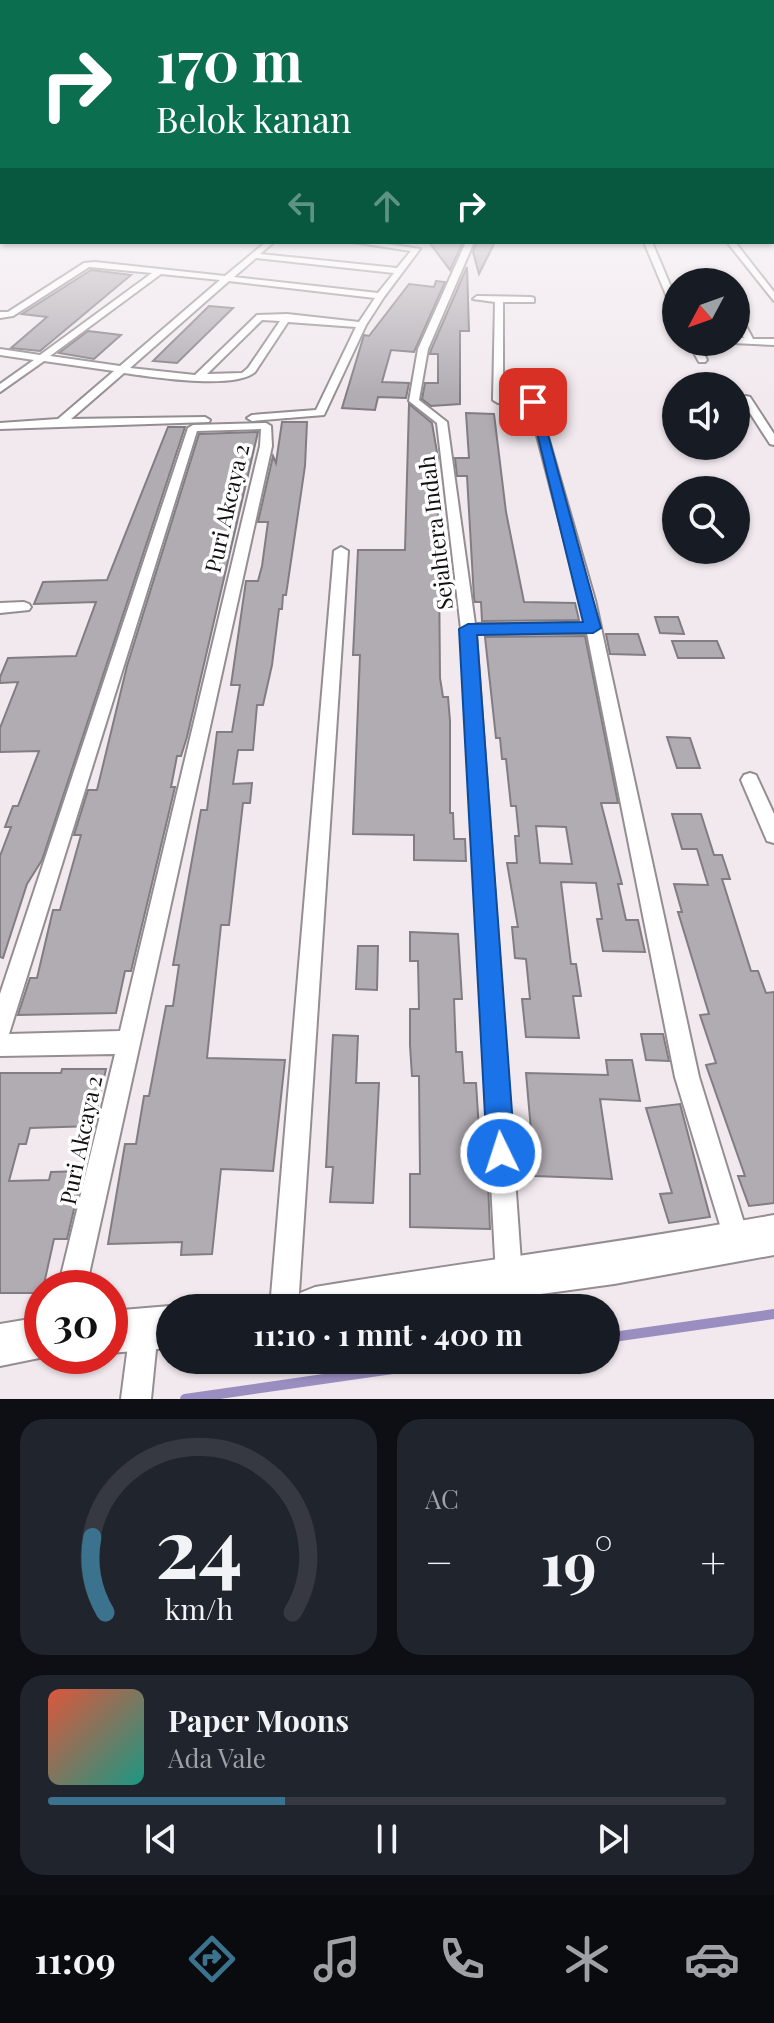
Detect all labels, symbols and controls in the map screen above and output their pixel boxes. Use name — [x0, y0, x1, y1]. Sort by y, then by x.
text: 170 m — [156, 22, 303, 97]
icon: right — [24, 32, 128, 136]
text: Belok kanan — [156, 94, 351, 142]
icon: left — [281, 184, 325, 228]
icon: ahead — [365, 184, 409, 228]
icon: right — [449, 184, 493, 228]
north arrow — [662, 268, 750, 356]
map controls — [662, 268, 750, 564]
pin — [499, 368, 567, 436]
button: sound — [662, 372, 750, 460]
icon: arrive — [511, 380, 555, 424]
street label: Puri Akcaya 2 — [197, 441, 255, 575]
street label: Sejahtera Indah — [411, 454, 459, 612]
button: search — [662, 476, 750, 564]
street label: Puri Akcaya 2 — [52, 1073, 108, 1207]
position arrow — [459, 1111, 543, 1195]
speed limit sign: 30 — [24, 1270, 128, 1374]
text: 11:10 · 1 mnt · 400 m — [253, 1314, 523, 1354]
text: AC — [425, 1481, 459, 1516]
text: 24 — [155, 1489, 242, 1600]
text: 19° — [541, 1521, 613, 1601]
text: − — [425, 1531, 453, 1590]
text: + — [700, 1531, 726, 1590]
text: km/h — [164, 1589, 233, 1627]
text: Paper Moons — [168, 1700, 349, 1740]
text: Ada Vale — [168, 1740, 266, 1775]
icon: previous — [139, 1817, 183, 1861]
icon: pause — [365, 1817, 409, 1861]
icon: next — [591, 1817, 635, 1861]
icon: directions — [184, 1931, 240, 1987]
icon: music — [309, 1931, 365, 1987]
icon: phone — [434, 1931, 490, 1987]
icon: climate — [559, 1931, 615, 1987]
icon: car — [684, 1931, 740, 1987]
text: 11:09 — [34, 1935, 116, 1983]

